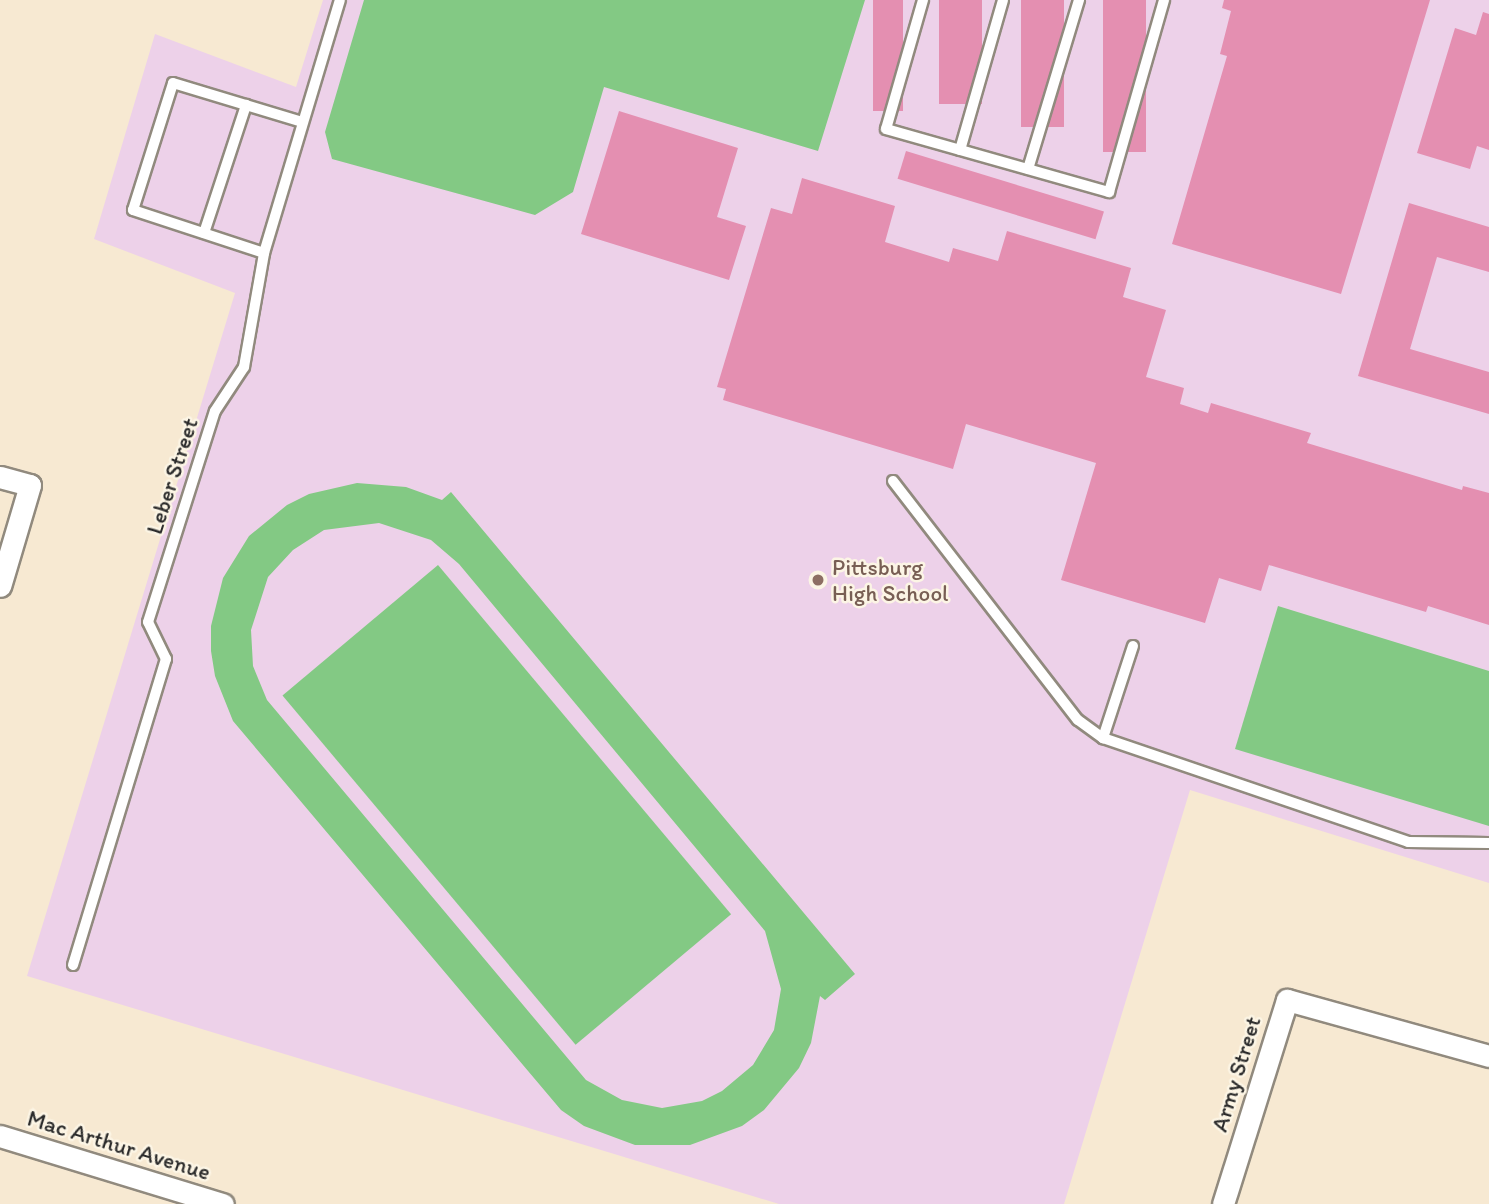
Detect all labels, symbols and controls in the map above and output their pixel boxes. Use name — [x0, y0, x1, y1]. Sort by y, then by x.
street label: Leber Street — [140, 415, 204, 537]
place label: Pittsburg High School — [832, 553, 948, 607]
marker: Pittsburg High School — [810, 572, 826, 588]
street label: Army Street — [1205, 1013, 1267, 1135]
street label: Mac Arthur Avenue — [24, 1104, 214, 1186]

